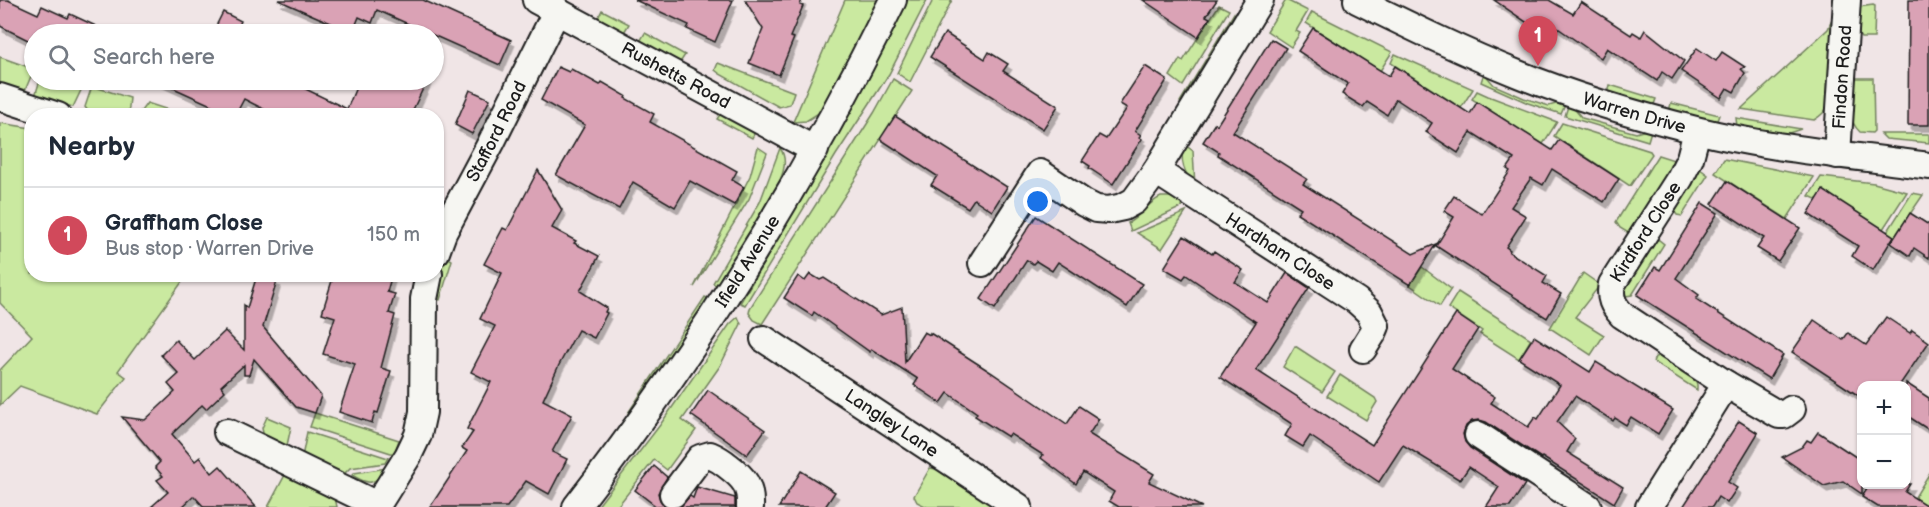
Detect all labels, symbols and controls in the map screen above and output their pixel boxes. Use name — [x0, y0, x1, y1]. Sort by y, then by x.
pin: 1 — [1518, 16, 1558, 66]
search box — [24, 24, 444, 90]
street label: Findon Road — [1828, 24, 1856, 130]
street label: Rushetts Road — [618, 37, 734, 113]
icon: search — [45, 41, 78, 74]
text: Search here — [93, 44, 215, 71]
street label: Stafford Road — [462, 77, 531, 185]
street label: Warren Drive — [1580, 88, 1688, 138]
text: Nearby — [48, 132, 135, 163]
street label: Kirdford Close — [1605, 177, 1686, 286]
your location — [1023, 187, 1052, 216]
street label: Hardham Close — [1222, 208, 1339, 295]
text: Graffham Close — [105, 210, 263, 237]
street label: Ifield Avenue — [711, 211, 784, 311]
text: 1 — [63, 223, 72, 247]
text: 150 m — [367, 223, 420, 247]
text: Bus stop · Warren Drive — [105, 237, 314, 261]
map controls — [1857, 381, 1911, 489]
button: + — [1857, 381, 1911, 435]
street label: Langley Lane — [841, 385, 943, 462]
button: − — [1857, 435, 1911, 489]

